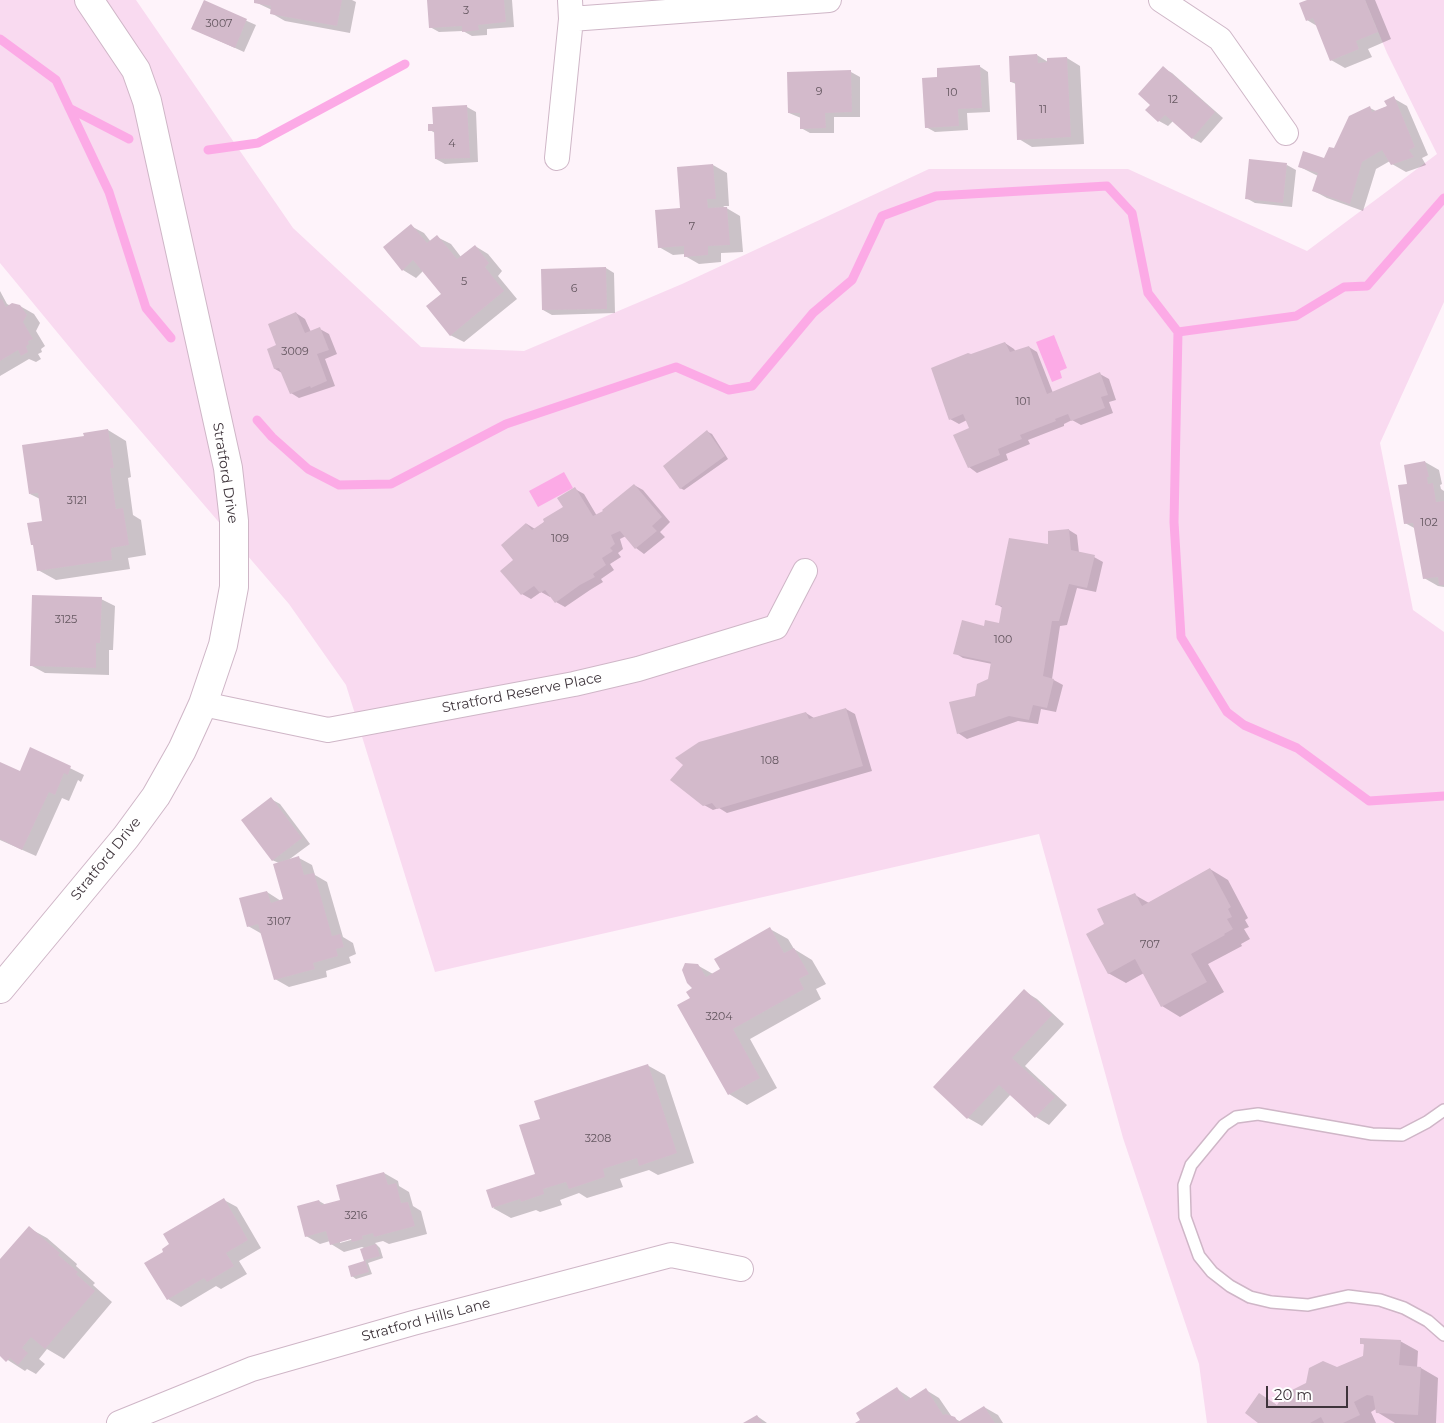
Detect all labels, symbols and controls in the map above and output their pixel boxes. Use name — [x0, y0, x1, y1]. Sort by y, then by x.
house number: 3 — [463, 4, 469, 18]
house number: 3007 — [205, 17, 233, 31]
house number: 9 — [816, 85, 822, 99]
house number: 10 — [946, 86, 958, 100]
house number: 12 — [1168, 93, 1178, 107]
house number: 11 — [1039, 103, 1047, 117]
house number: 4 — [448, 137, 456, 151]
house number: 7 — [689, 220, 695, 234]
house number: 5 — [461, 275, 467, 289]
house number: 6 — [571, 282, 577, 296]
house number: 3009 — [281, 345, 309, 359]
house number: 101 — [1015, 395, 1031, 409]
street label: Stratford Drive — [209, 421, 241, 525]
house number: 3121 — [67, 494, 87, 508]
house number: 102 — [1420, 516, 1438, 530]
house number: 109 — [551, 532, 569, 546]
house number: 3125 — [55, 613, 77, 627]
house number: 100 — [994, 633, 1012, 647]
street label: Stratford Reserve Place — [441, 669, 603, 717]
house number: 108 — [761, 754, 779, 768]
street label: Stratford Drive — [67, 814, 145, 904]
house number: 3107 — [267, 915, 291, 929]
house number: 707 — [1140, 938, 1160, 952]
house number: 3204 — [706, 1010, 732, 1024]
house number: 3208 — [585, 1132, 611, 1146]
house number: 3216 — [344, 1209, 368, 1223]
street label: Stratford Hills Lane — [360, 1295, 492, 1345]
scale bar — [1269, 1376, 1352, 1408]
text: 20 m — [1274, 1385, 1312, 1404]

